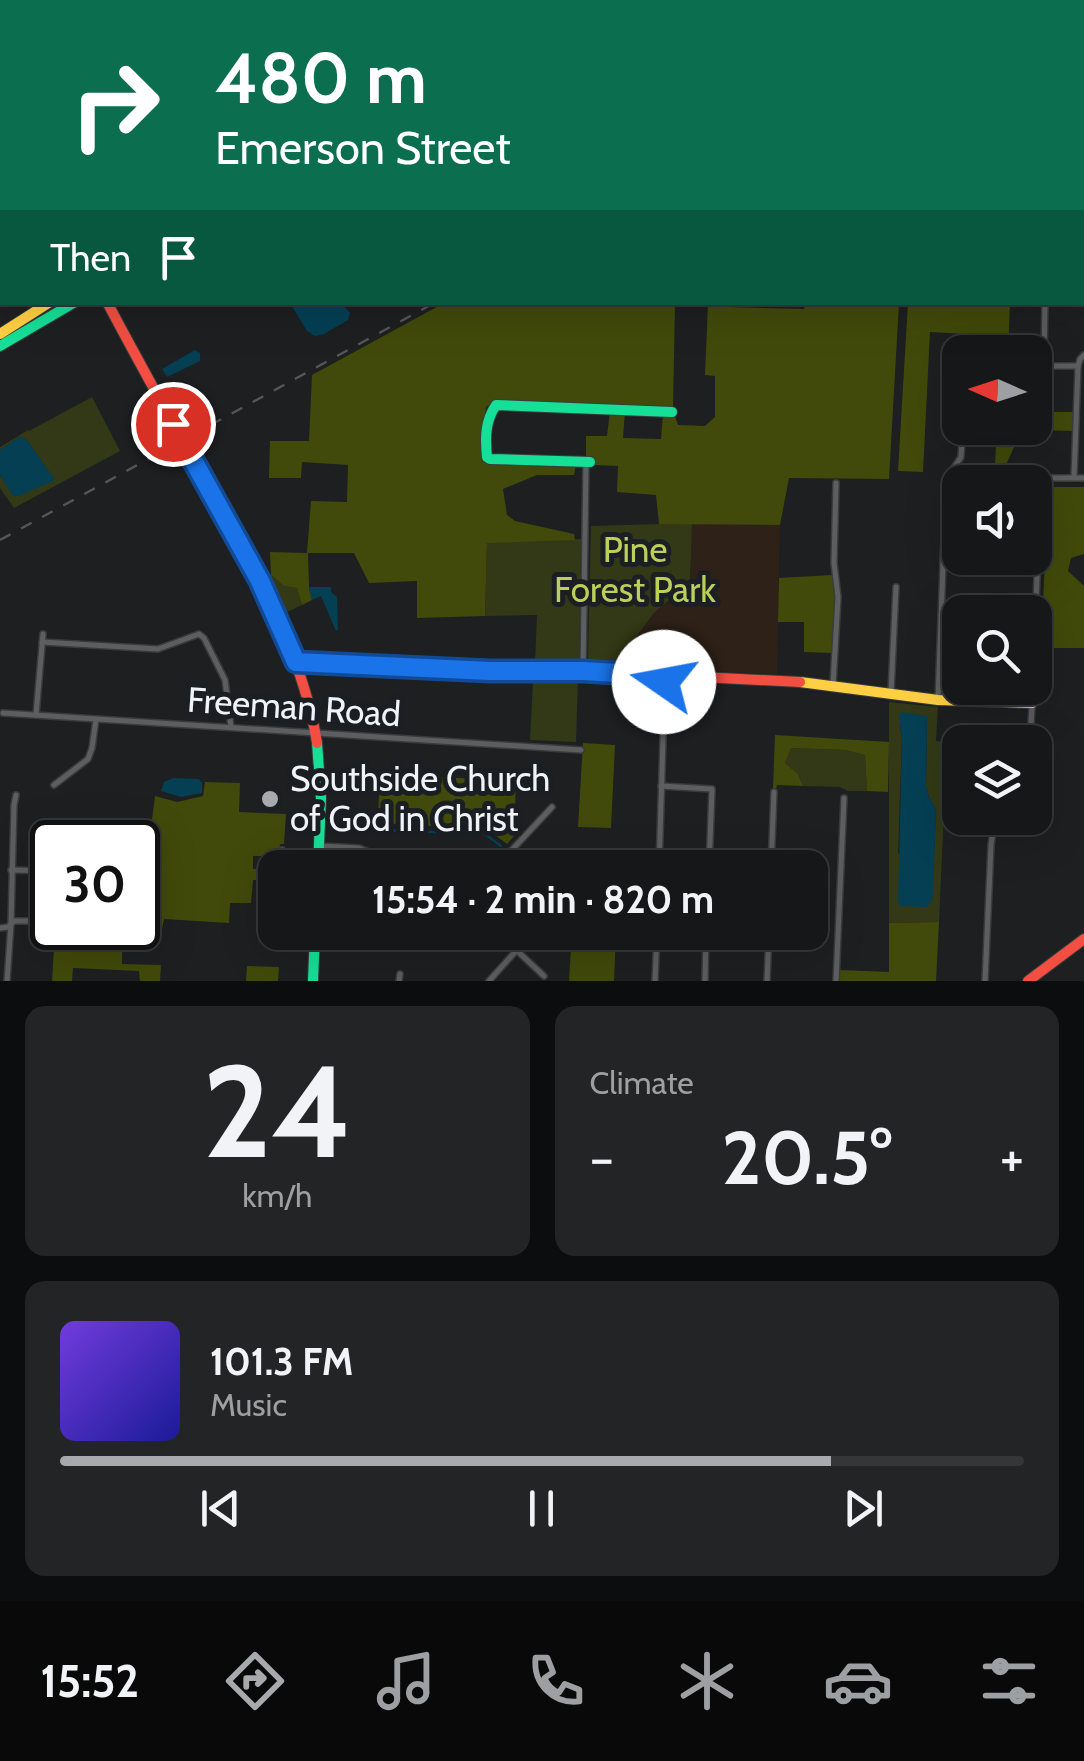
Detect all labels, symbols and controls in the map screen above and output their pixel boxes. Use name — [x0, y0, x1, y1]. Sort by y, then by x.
text: 480 m — [215, 35, 427, 121]
icon: right — [50, 40, 180, 170]
text: Emerson Street — [215, 121, 511, 175]
icon: arrive — [151, 230, 206, 285]
text: Then — [50, 234, 131, 281]
north arrow — [942, 335, 1052, 445]
map controls — [942, 335, 1052, 835]
pin — [131, 382, 216, 467]
icon: arrive — [146, 397, 201, 452]
button: sound — [942, 465, 1052, 575]
park label: Pine Forest Park — [554, 528, 716, 611]
button: search — [942, 595, 1052, 705]
position arrow — [612, 630, 716, 734]
street label: Freeman Road — [186, 678, 402, 735]
button: layers — [942, 725, 1052, 835]
place label: Southside Church of God in Christ — [290, 757, 550, 840]
marker: Southside Church of God in Christ — [259, 788, 281, 810]
speed limit sign: 30 — [30, 820, 160, 950]
text: 15:54 · 2 min · 820 m — [372, 876, 714, 923]
text: 24 — [202, 1032, 352, 1190]
text: Climate — [590, 1063, 694, 1102]
text: 20.5° — [722, 1112, 892, 1203]
text: − — [590, 1124, 614, 1191]
text: + — [1000, 1124, 1024, 1191]
text: km/h — [242, 1176, 312, 1215]
text: 101.3 FM — [210, 1338, 353, 1385]
text: Music — [210, 1385, 287, 1424]
icon: previous — [193, 1481, 248, 1536]
icon: pause — [514, 1481, 569, 1536]
icon: next — [836, 1481, 891, 1536]
icon: directions — [220, 1646, 290, 1716]
icon: music — [371, 1646, 441, 1716]
icon: phone — [521, 1646, 591, 1716]
icon: climate — [672, 1646, 742, 1716]
icon: car — [823, 1646, 893, 1716]
icon: filters — [974, 1646, 1044, 1716]
text: 15:52 — [40, 1654, 139, 1708]

